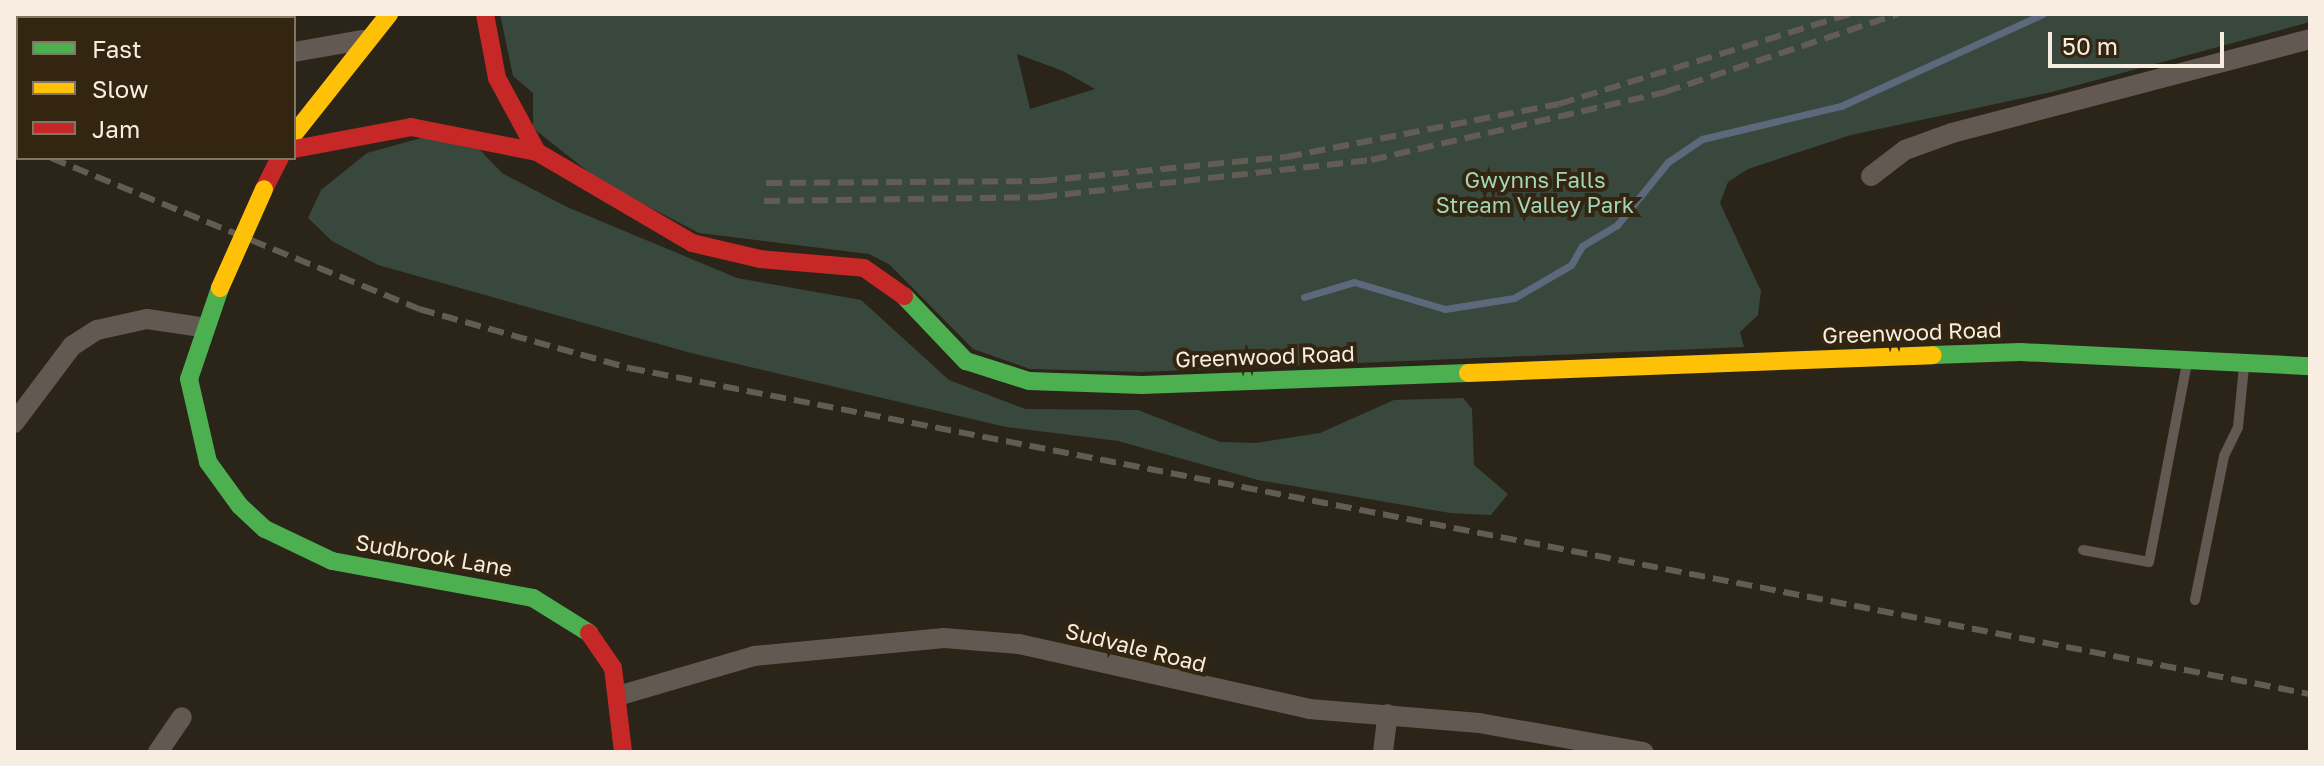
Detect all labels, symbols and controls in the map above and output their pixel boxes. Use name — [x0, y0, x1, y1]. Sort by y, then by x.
legend — [16, 16, 296, 160]
scale bar — [2052, 16, 2228, 66]
text: 50 m — [2062, 31, 2118, 60]
text: Fast — [92, 34, 142, 63]
text: Slow — [92, 74, 148, 103]
text: Jam — [92, 114, 140, 143]
park label: Gwynns Falls Stream Valley Park — [1436, 166, 1634, 218]
street label: Greenwood Road — [1822, 316, 2002, 348]
street label: Greenwood Road — [1175, 340, 1355, 372]
street label: Sudbrook Lane — [354, 528, 514, 582]
street label: Sudvale Road — [1063, 617, 1209, 677]

